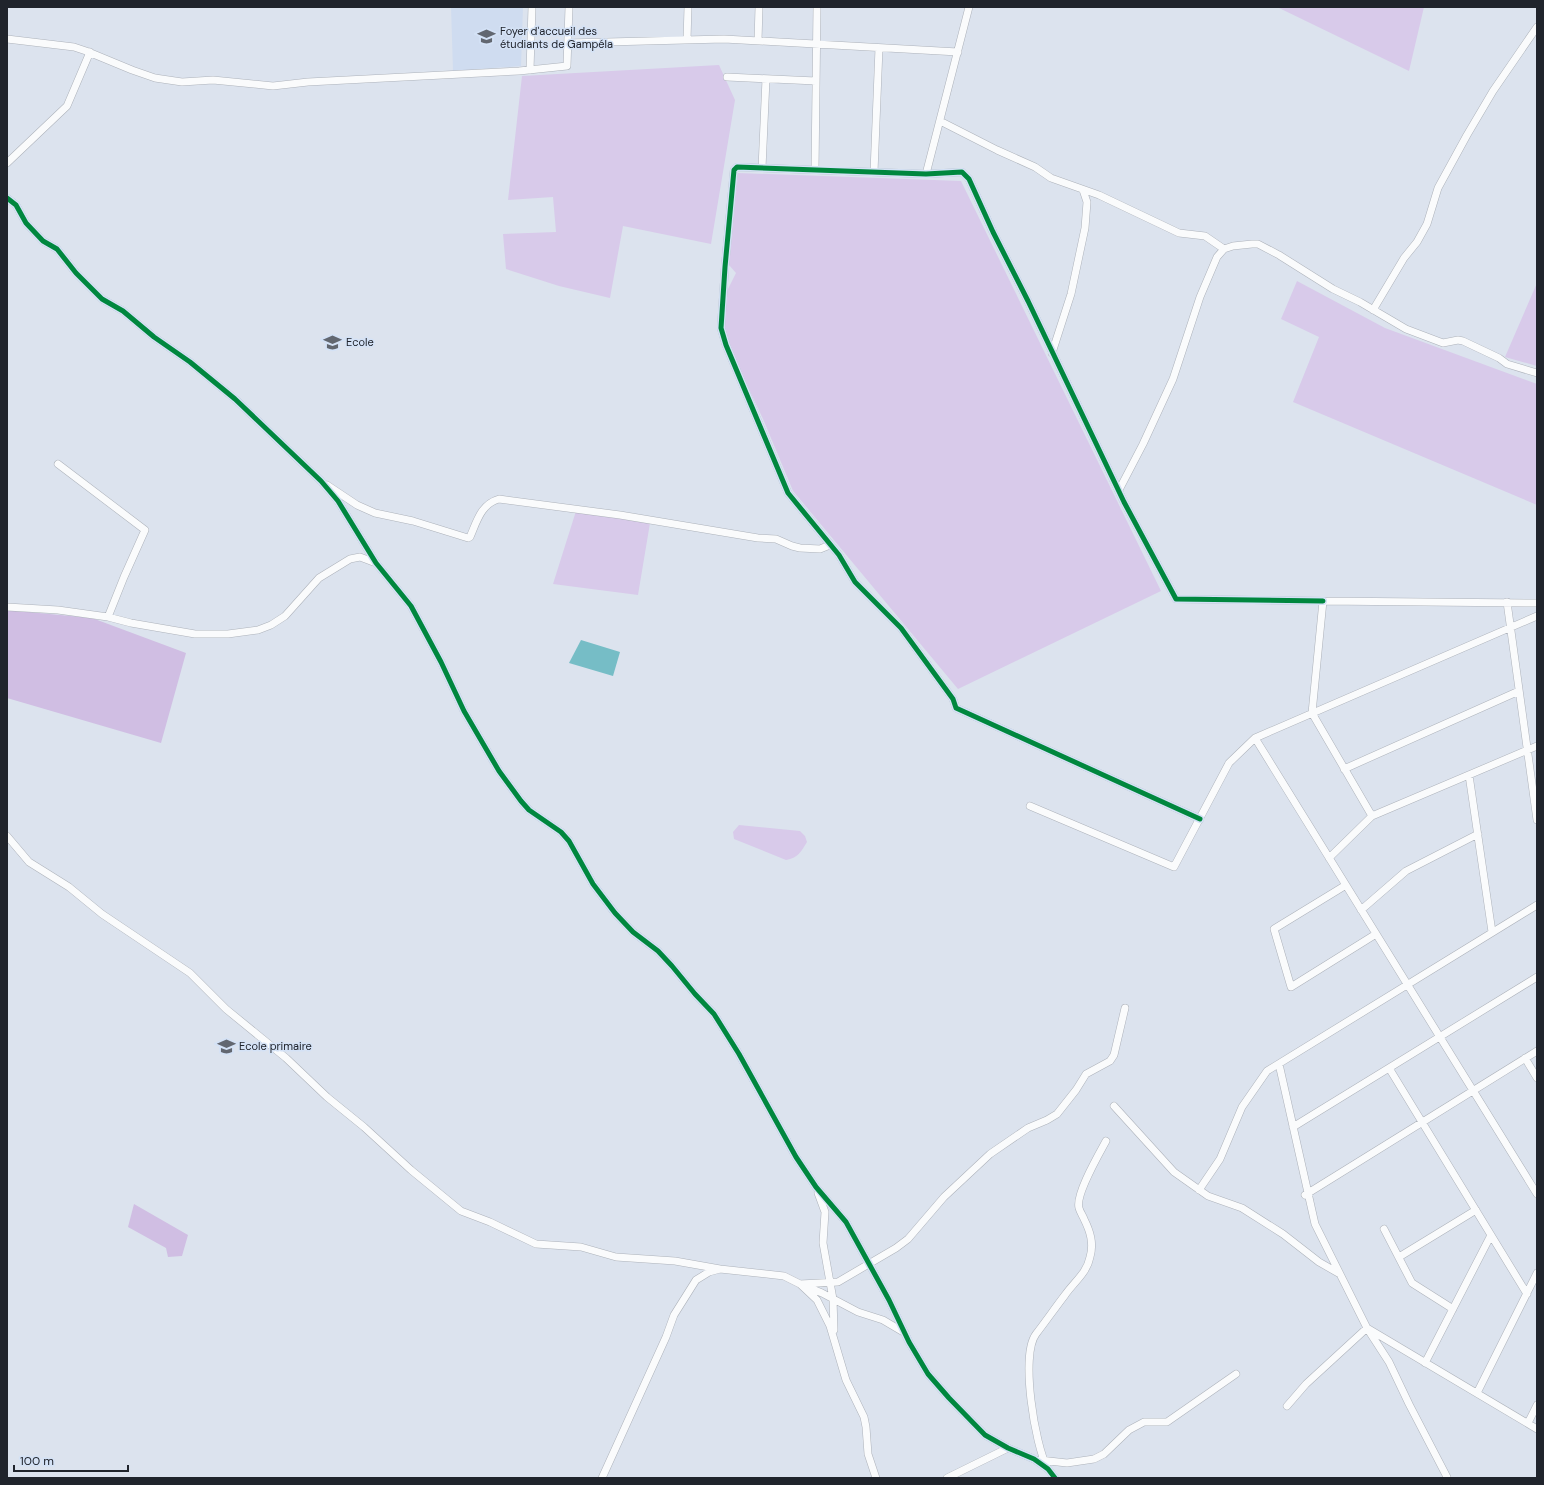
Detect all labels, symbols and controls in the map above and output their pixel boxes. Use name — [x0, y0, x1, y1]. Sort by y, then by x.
place label: Foyer d'accueil des étudiants de Gampéla — [500, 24, 613, 51]
school or university icon: Foyer d'accueil des étudiants de Gampéla — [477, 27, 497, 47]
school or university icon: Ecole — [323, 332, 343, 352]
place label: Ecole — [346, 335, 374, 349]
school or university icon: Ecole primaire — [216, 1036, 236, 1056]
place label: Ecole primaire — [239, 1039, 312, 1053]
scale bar — [14, 1447, 128, 1473]
text: 100 m — [20, 1453, 54, 1469]

